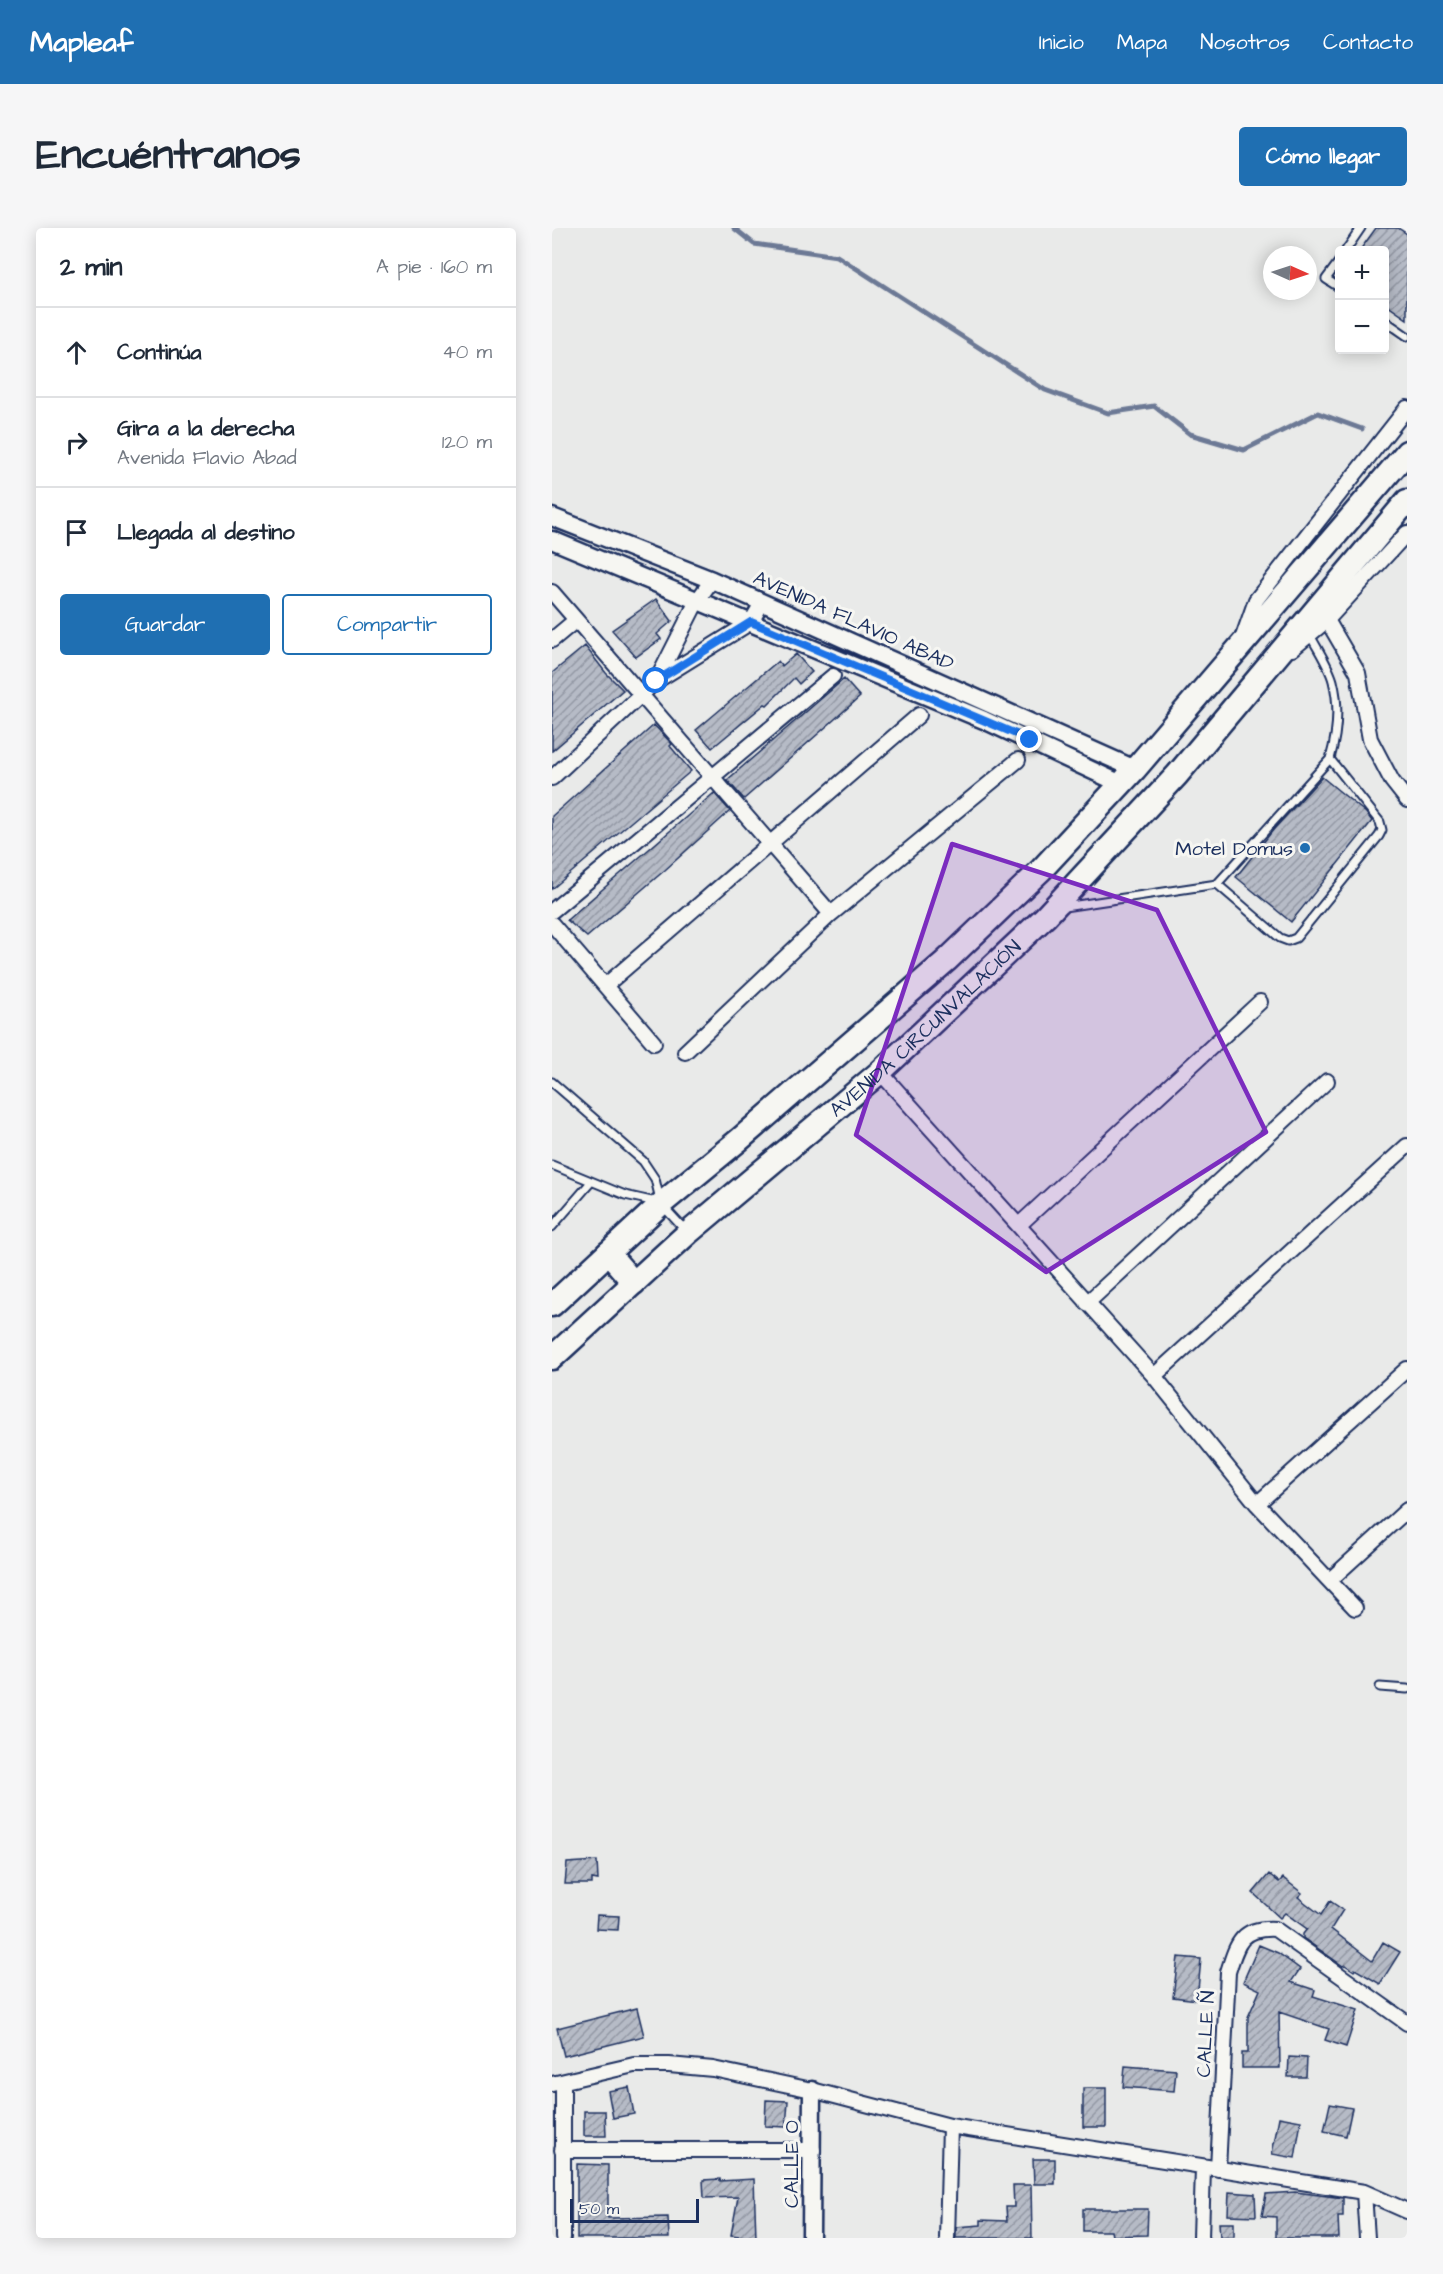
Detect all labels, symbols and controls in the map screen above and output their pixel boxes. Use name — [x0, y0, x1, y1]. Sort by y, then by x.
text: Mapleaf — [30, 23, 133, 62]
text: Inicio — [1039, 28, 1084, 57]
text: Mapa — [1117, 28, 1167, 57]
text: Nosotros — [1200, 28, 1290, 57]
text: Contacto — [1323, 28, 1413, 57]
text: Encuéntranos — [36, 127, 301, 185]
button: Cómo llegar — [1239, 127, 1407, 186]
north arrow — [1263, 246, 1317, 300]
map controls — [1335, 246, 1389, 354]
button: + — [1335, 246, 1389, 300]
text: 2 min — [60, 249, 122, 285]
text: A pie · 160 m — [376, 253, 492, 281]
button: − — [1335, 300, 1389, 354]
icon: ahead — [60, 336, 93, 369]
text: Continúa — [117, 337, 202, 368]
text: 40 m — [442, 338, 492, 366]
text: Gira a la derecha — [117, 413, 294, 444]
icon: right — [60, 426, 93, 459]
text: 120 m — [442, 428, 492, 456]
text: Avenida Flavio Abad — [117, 444, 297, 472]
icon: arrive — [60, 516, 93, 549]
text: Llegada al destino — [117, 517, 295, 548]
street label: AVENIDA FLAVIO ABAD — [749, 564, 958, 678]
button: Guardar — [60, 594, 270, 655]
button: Compartir — [282, 594, 492, 655]
route start — [642, 667, 668, 693]
route end — [1016, 726, 1042, 752]
place label: Motel Domus — [1175, 835, 1293, 863]
marker: Motel Domus — [1298, 841, 1312, 855]
street label: AVENIDA CIRCUNVALACIÓN — [823, 934, 1028, 1124]
street label: CALLE Ñ — [1190, 1990, 1222, 2078]
street label: CALLE O — [778, 2120, 806, 2208]
scale bar — [570, 2196, 699, 2224]
text: 50 m — [579, 2198, 619, 2220]

